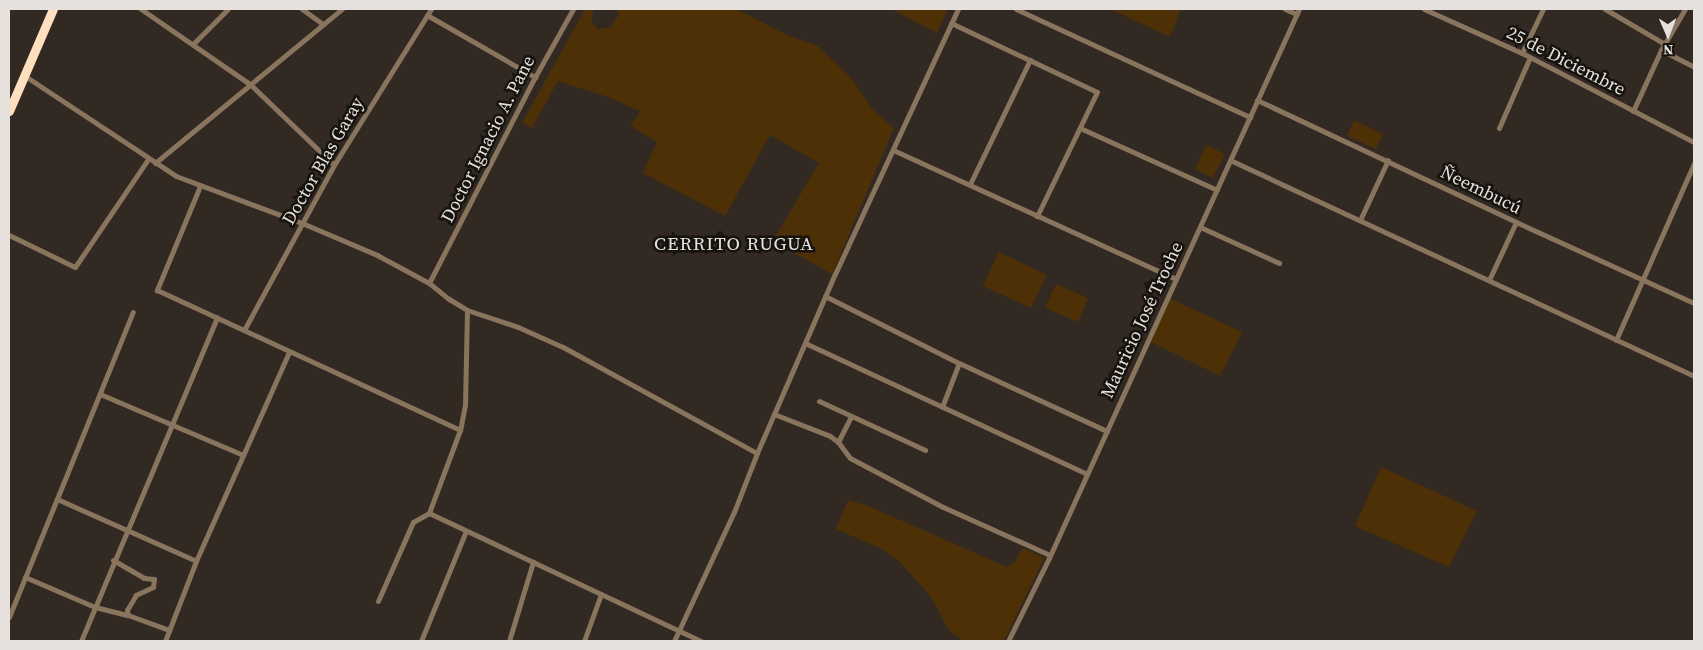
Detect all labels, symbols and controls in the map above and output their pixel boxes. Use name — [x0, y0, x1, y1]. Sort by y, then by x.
north arrow — [1643, 10, 1693, 60]
street label: 25 de Diciembre — [1503, 22, 1629, 100]
text: N — [1663, 40, 1674, 60]
street label: Doctor Ignacio A. Pane — [437, 52, 539, 226]
street label: Doctor Blas Garay — [278, 93, 368, 229]
street label: Ñeembucú — [1437, 161, 1525, 219]
district label: CERRITO RUGUA — [652, 233, 816, 255]
street label: Mauricio José Troche — [1096, 238, 1188, 402]

